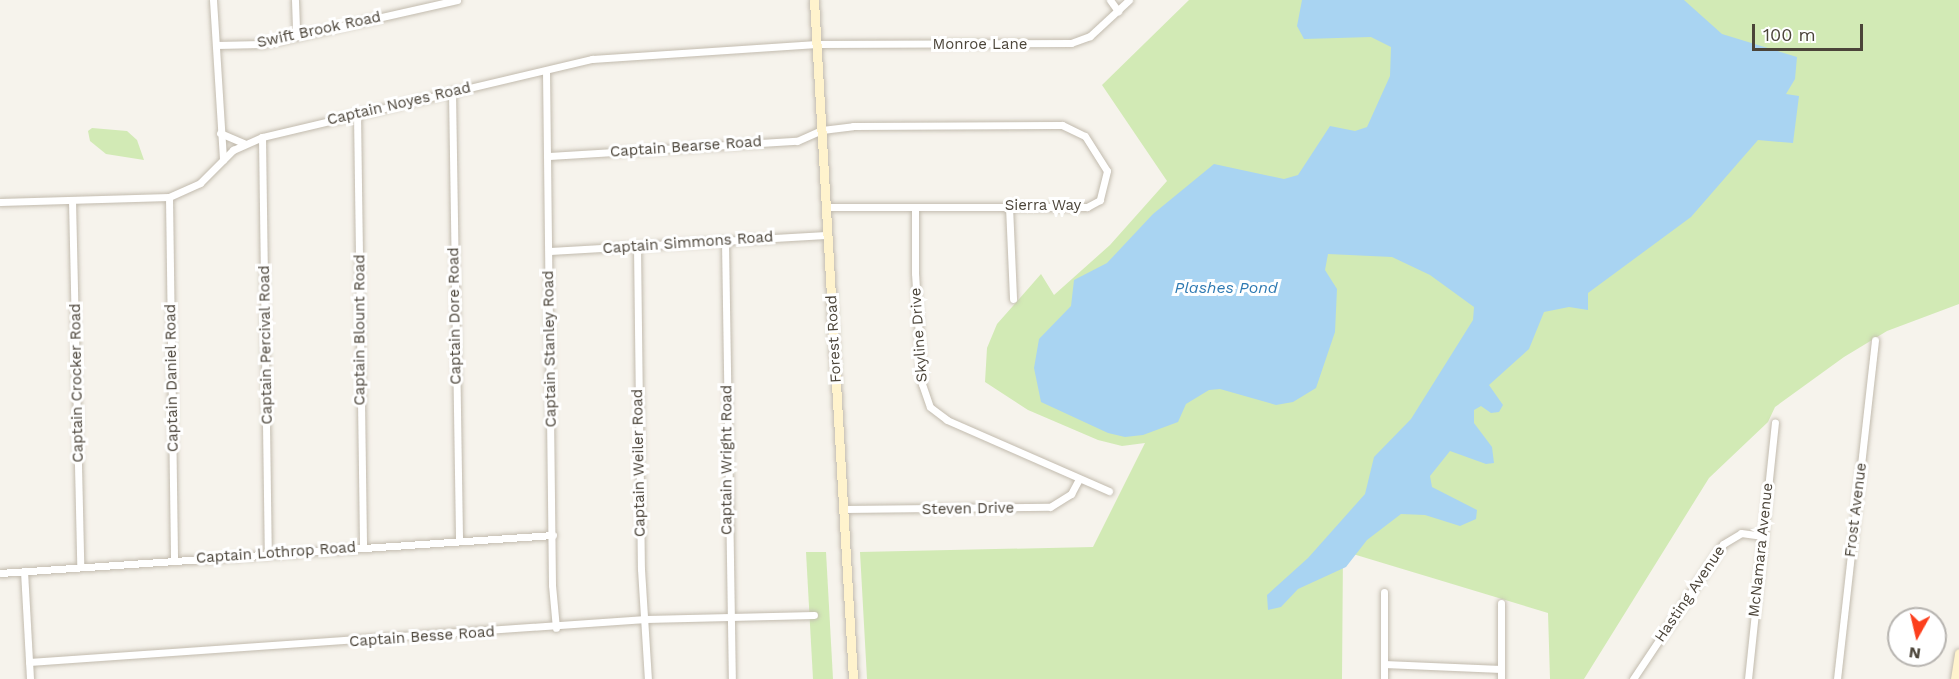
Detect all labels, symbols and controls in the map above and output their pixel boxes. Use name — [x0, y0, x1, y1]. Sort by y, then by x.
street label: Swift Brook Road — [255, 8, 383, 52]
scale bar — [1755, 12, 1866, 50]
text: 100 m — [1763, 24, 1816, 45]
street label: Monroe Lane — [932, 36, 1028, 54]
street label: Captain Noyes Road — [325, 79, 473, 129]
street label: Captain Bearse Road — [609, 133, 763, 161]
street label: Sierra Way — [1004, 197, 1082, 215]
street label: Captain Simmons Road — [602, 228, 774, 258]
street label: Captain Dore Road — [445, 247, 465, 385]
street label: Captain Blount Road — [351, 254, 369, 406]
street label: Captain Percival Road — [256, 265, 276, 425]
street label: Captain Stanley Road — [540, 270, 560, 428]
water label: Plashes Pond — [1174, 278, 1278, 298]
street label: Skyline Drive — [907, 287, 931, 383]
street label: Forest Road — [823, 295, 845, 383]
street label: Captain Crocker Road — [67, 303, 87, 463]
street label: Captain Daniel Road — [162, 303, 182, 453]
street label: Captain Wright Road — [718, 385, 736, 535]
street label: Captain Weiler Road — [629, 388, 649, 538]
street label: Frost Avenue — [1841, 461, 1871, 559]
street label: McNamara Avenue — [1745, 482, 1777, 618]
street label: Steven Drive — [922, 499, 1014, 519]
street label: Captain Lothrop Road — [195, 538, 357, 568]
street label: Hasting Avenue — [1651, 542, 1729, 646]
north arrow — [1887, 607, 1947, 667]
street label: Captain Besse Road — [349, 623, 495, 651]
text: N — [1908, 643, 1922, 664]

